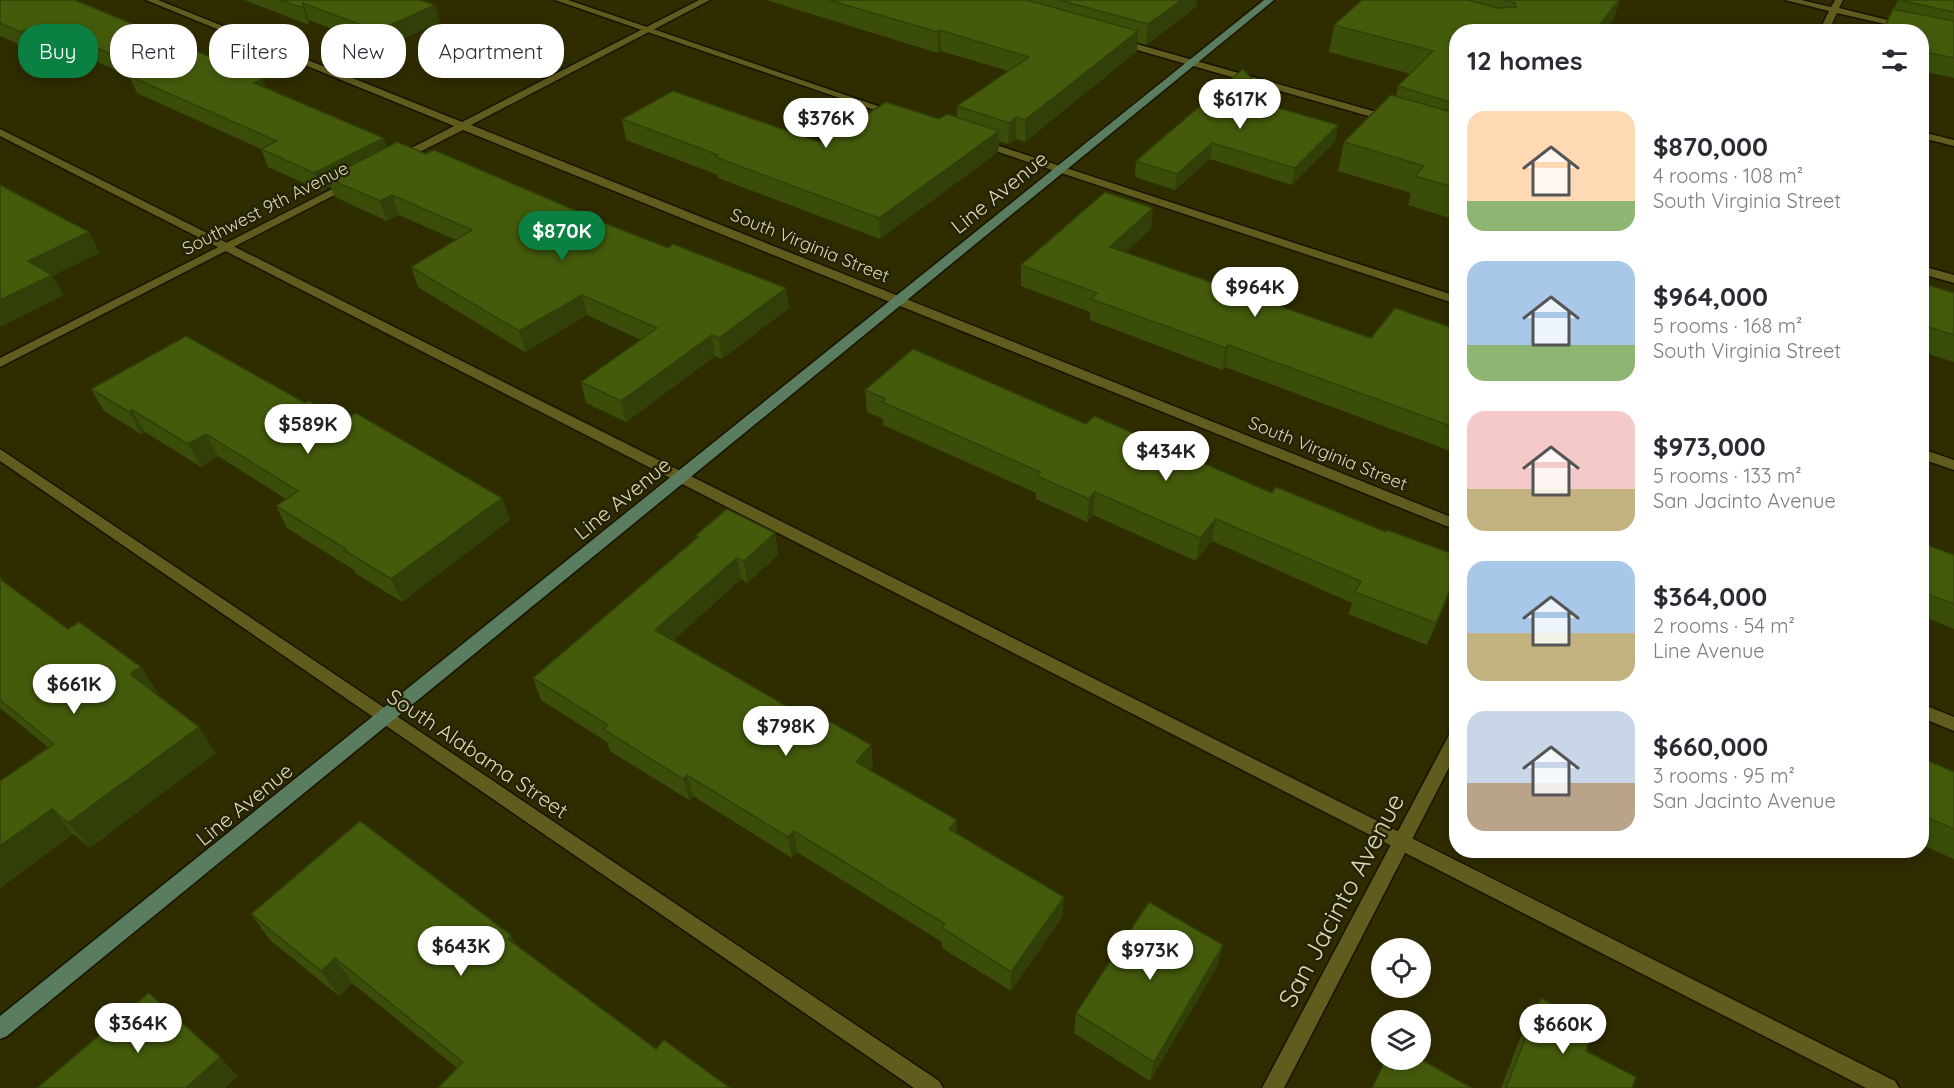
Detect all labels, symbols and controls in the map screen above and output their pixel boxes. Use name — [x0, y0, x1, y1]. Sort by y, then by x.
chip: Buy — [18, 24, 98, 78]
chip: Rent — [110, 24, 197, 78]
chip: Filters — [209, 24, 309, 78]
chip: New — [321, 24, 406, 78]
chip: Apartment — [418, 24, 564, 78]
text: 12 homes — [1467, 44, 1583, 77]
icon: filters — [1878, 44, 1911, 77]
pin: $617K — [1198, 79, 1282, 130]
text: $617K — [1213, 86, 1267, 111]
pin: $376K — [784, 98, 868, 149]
text: $376K — [797, 105, 855, 130]
text: $870,000 — [1653, 130, 1768, 163]
icon: home — [1515, 135, 1587, 207]
street label: Line Avenue — [945, 145, 1053, 239]
street label: Southwest 9th Avenue — [178, 156, 352, 260]
text: 4 rooms · 108 m² — [1653, 163, 1803, 188]
text: South Virginia Street — [1653, 188, 1841, 213]
street label: South Virginia Street — [727, 203, 893, 287]
pin: $870K — [520, 211, 604, 262]
text: $870K — [532, 218, 592, 243]
pin: $964K — [1213, 267, 1297, 318]
text: $964K — [1225, 274, 1285, 299]
text: $964,000 — [1653, 280, 1768, 313]
icon: home — [1515, 285, 1587, 357]
text: 5 rooms · 168 m² — [1653, 313, 1802, 338]
text: South Virginia Street — [1653, 338, 1841, 363]
pin: $589K — [266, 404, 350, 455]
text: $589K — [279, 411, 337, 436]
street label: South Virginia Street — [1245, 411, 1411, 495]
text: $973,000 — [1653, 430, 1766, 463]
pin: $434K — [1124, 431, 1208, 482]
icon: home — [1515, 435, 1587, 507]
text: $434K — [1136, 438, 1196, 463]
street label: Line Avenue — [568, 451, 676, 545]
text: 5 rooms · 133 m² — [1653, 463, 1802, 488]
text: San Jacinto Avenue — [1653, 488, 1836, 513]
text: $364,000 — [1653, 580, 1767, 613]
icon: home — [1515, 585, 1587, 657]
text: 2 rooms · 54 m² — [1653, 613, 1795, 638]
text: Line Avenue — [1653, 638, 1765, 663]
pin: $661K — [32, 664, 116, 715]
text: $661K — [47, 671, 101, 696]
street label: South Alabama Street — [383, 683, 573, 823]
pin: $798K — [744, 706, 828, 757]
text: $798K — [757, 713, 815, 738]
text: $660,000 — [1653, 730, 1768, 763]
icon: home — [1515, 735, 1587, 807]
street label: Line Avenue — [190, 757, 298, 851]
text: 3 rooms · 95 m² — [1653, 763, 1795, 788]
street label: San Jacinto Avenue — [1271, 787, 1411, 1013]
text: San Jacinto Avenue — [1653, 788, 1836, 813]
pin: $643K — [419, 926, 503, 977]
pin: $973K — [1108, 930, 1192, 981]
text: $643K — [432, 933, 490, 958]
text: $973K — [1121, 937, 1179, 962]
map controls — [1371, 938, 1431, 1070]
button: locate — [1371, 938, 1431, 998]
pin: $364K — [96, 1003, 180, 1054]
pin: $660K — [1521, 1004, 1605, 1055]
text: $364K — [109, 1010, 167, 1035]
button: layers — [1371, 1010, 1431, 1070]
text: $660K — [1533, 1011, 1593, 1036]

